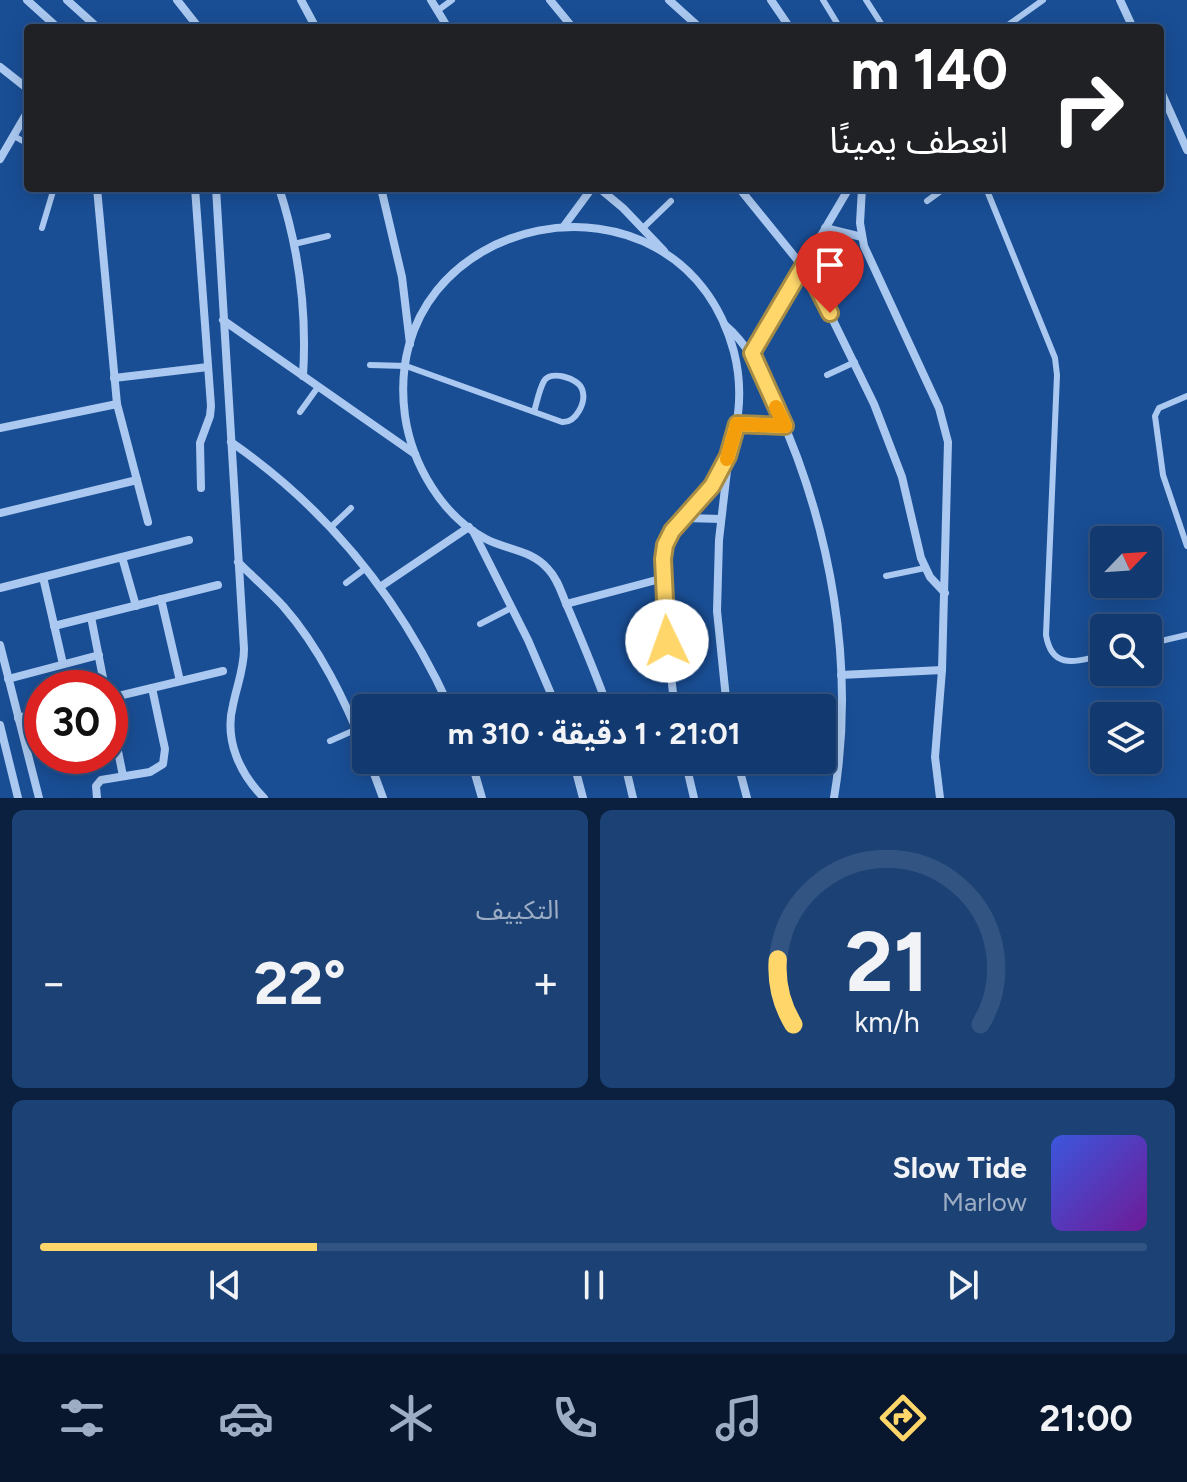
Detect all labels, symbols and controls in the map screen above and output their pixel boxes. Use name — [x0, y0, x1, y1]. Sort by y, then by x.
text: 140 m — [850, 36, 1008, 103]
icon: right — [1036, 56, 1140, 160]
text: انعطف يمينًا — [829, 119, 1008, 162]
pin — [796, 231, 864, 313]
icon: arrive — [808, 243, 852, 287]
north arrow — [1090, 526, 1162, 598]
map controls — [1090, 526, 1162, 774]
position arrow — [625, 599, 709, 683]
button: search — [1090, 614, 1162, 686]
speed limit sign: 30 — [24, 670, 128, 774]
button: layers — [1090, 702, 1162, 774]
text: 21:01 · 1 دقيقة · 310 m — [448, 715, 740, 752]
text: التكييف — [476, 894, 560, 926]
text: 21 — [846, 912, 929, 1012]
text: 22° — [254, 947, 346, 1019]
text: − — [40, 956, 67, 1009]
text: + — [532, 956, 559, 1009]
text: km/h — [855, 1005, 920, 1039]
text: Slow Tide — [893, 1149, 1027, 1186]
text: Marlow — [942, 1186, 1027, 1218]
icon: previous — [203, 1263, 247, 1307]
icon: pause — [572, 1263, 616, 1307]
icon: next — [941, 1263, 985, 1307]
icon: filters — [54, 1390, 110, 1446]
icon: car — [218, 1390, 274, 1446]
icon: climate — [383, 1390, 439, 1446]
icon: phone — [547, 1390, 603, 1446]
icon: music — [711, 1390, 767, 1446]
icon: directions — [875, 1390, 931, 1446]
text: 21:00 — [1039, 1397, 1133, 1440]

